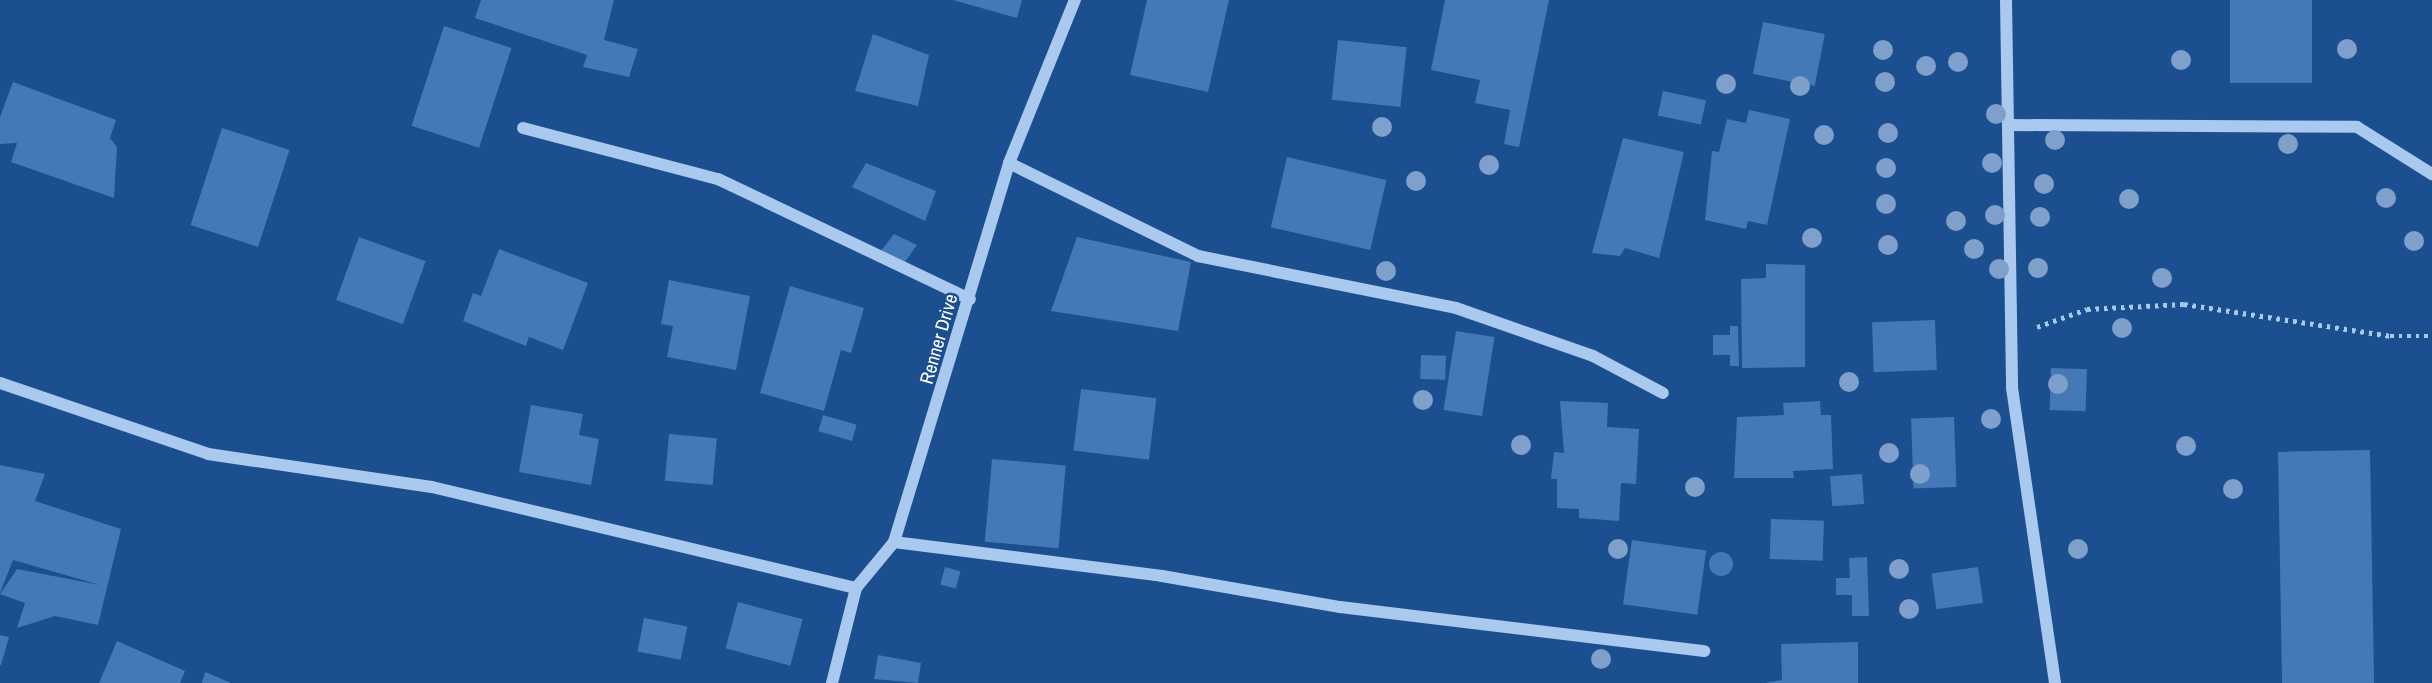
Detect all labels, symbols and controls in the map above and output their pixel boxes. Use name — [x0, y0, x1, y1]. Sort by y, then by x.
street label: Renner Drive — [915, 291, 963, 387]

